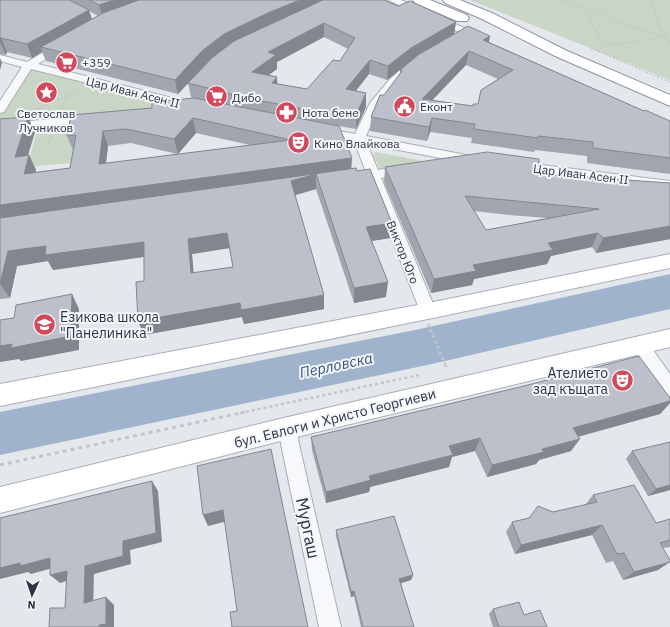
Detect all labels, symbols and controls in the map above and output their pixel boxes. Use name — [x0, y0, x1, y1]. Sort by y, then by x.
supermarket icon: +359 — [54, 49, 80, 75]
place label: +359 — [82, 55, 111, 70]
street label: Цар Иван Асен II — [85, 73, 182, 111]
place icon: Светослав Лучников — [33, 79, 59, 105]
supermarket icon: Дибо — [204, 84, 230, 110]
place label: Дибо — [232, 90, 262, 105]
public building icon: Еконт — [392, 93, 418, 119]
pharmacy icon: Нота бене — [273, 99, 299, 125]
place label: Еконт — [420, 99, 453, 114]
place label: Нота бене — [302, 105, 359, 120]
place label: Светослав Лучников — [17, 106, 75, 135]
theatre icon: Кино Влайкова — [286, 130, 312, 156]
place label: Кино Влайкова — [314, 136, 400, 151]
street label: Цар Иван Асен II — [532, 161, 630, 187]
street label: Виктор Юго — [384, 218, 423, 286]
place label: Езикова школа "Панелиника" — [60, 308, 160, 342]
school or university icon: Езикова школа "Панелиника" — [31, 312, 57, 338]
water label: Перловска — [298, 348, 375, 382]
place label: Ателието зад къщата — [533, 364, 609, 398]
theatre icon: Ателието зад къщата — [610, 368, 636, 394]
street label: бул. Евлоги и Христо Георгиеви — [232, 384, 438, 452]
street label: Мургаш — [291, 495, 325, 561]
north arrow — [12, 575, 52, 615]
text: N — [27, 598, 36, 612]

